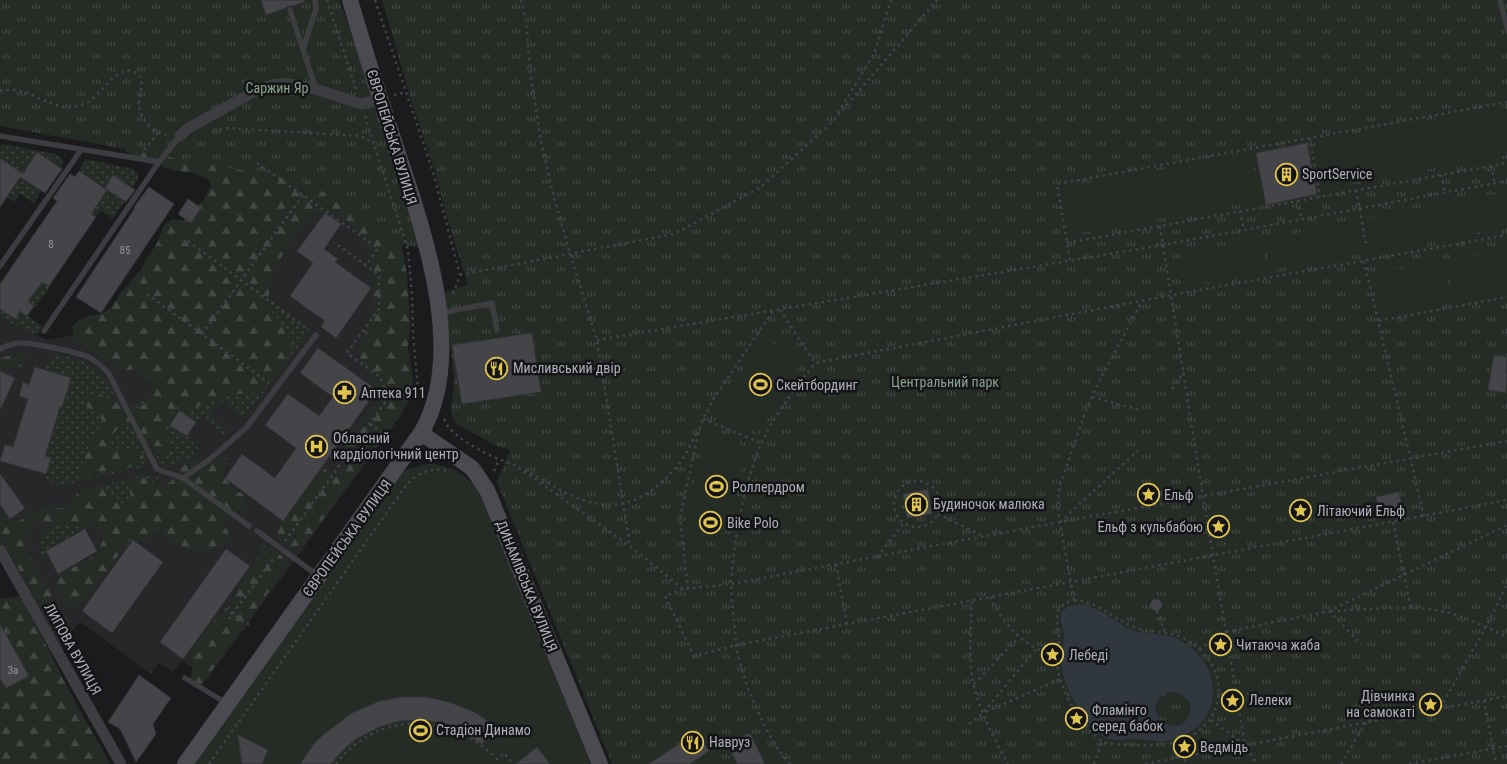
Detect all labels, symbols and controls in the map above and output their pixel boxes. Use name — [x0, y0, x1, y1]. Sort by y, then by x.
street label: ЄВРОПЕЙСЬКА ВУЛИЦЯ — [364, 68, 420, 206]
park label: Саржин Яр — [246, 80, 309, 96]
building icon: SportService — [1274, 162, 1298, 186]
place label: SportService — [1302, 166, 1373, 182]
house number: 8 — [48, 238, 54, 251]
house number: 85 — [120, 244, 130, 257]
restaurant icon: Мисливський двір — [485, 356, 509, 380]
place label: Мисливський двір — [513, 360, 621, 376]
sports icon: Скейтбординг — [748, 373, 772, 397]
park label: Центральний парк — [891, 374, 999, 390]
place label: Скейтбординг — [776, 377, 858, 393]
pharmacy icon: Аптека 911 — [333, 381, 357, 405]
place label: Аптека 911 — [361, 385, 426, 401]
place label: Обласний кардiологiчний центр — [333, 430, 459, 462]
hospital icon: Обласний кардiологiчний центр — [305, 434, 329, 458]
sports icon: Роллердром — [704, 475, 728, 499]
street label: ЄВРОПЕЙСЬКА ВУЛИЦЯ — [299, 477, 395, 599]
place label: Роллердром — [732, 479, 805, 495]
place icon: Ельф — [1136, 483, 1160, 507]
place label: Ельф — [1164, 487, 1194, 503]
building icon: Будиночок малюка — [905, 492, 929, 516]
place label: Будиночок малюка — [933, 496, 1045, 512]
place icon: Літаючий Ельф — [1289, 499, 1313, 523]
place label: Літаючий Ельф — [1317, 503, 1405, 519]
sports icon: Bike Polo — [699, 511, 723, 535]
place label: Bike Polo — [727, 515, 779, 531]
place icon: Ельф з кульбабою — [1207, 515, 1231, 539]
street label: ДИНАМІВСЬКА ВУЛИЦЯ — [493, 518, 561, 654]
place label: Ельф з кульбабою — [1097, 519, 1203, 535]
street label: ЛИПОВА ВУЛИЦЯ — [41, 600, 105, 698]
place icon: Читаюча жаба — [1208, 633, 1232, 657]
place label: Читаюча жаба — [1236, 637, 1320, 653]
place icon: Лебеді — [1041, 643, 1065, 667]
place label: Лебеді — [1069, 647, 1108, 663]
house number: 3а — [8, 664, 18, 677]
place icon: Лелеки — [1221, 688, 1245, 712]
place label: Дівчинка на самокаті — [1346, 688, 1415, 720]
place label: Лелеки — [1249, 692, 1292, 708]
place icon: Дівчинка на самокаті — [1419, 692, 1443, 716]
place label: Фламінго серед бабок — [1092, 702, 1164, 734]
place icon: Фламінго серед бабок — [1064, 706, 1088, 730]
sports icon: Стадіон Динамо — [408, 718, 432, 742]
place label: Стадіон Динамо — [436, 722, 531, 738]
restaurant icon: Навруз — [681, 730, 705, 754]
place label: Навруз — [709, 734, 750, 750]
place icon: Ведмідь — [1172, 735, 1196, 759]
place label: Ведмідь — [1200, 739, 1248, 755]

